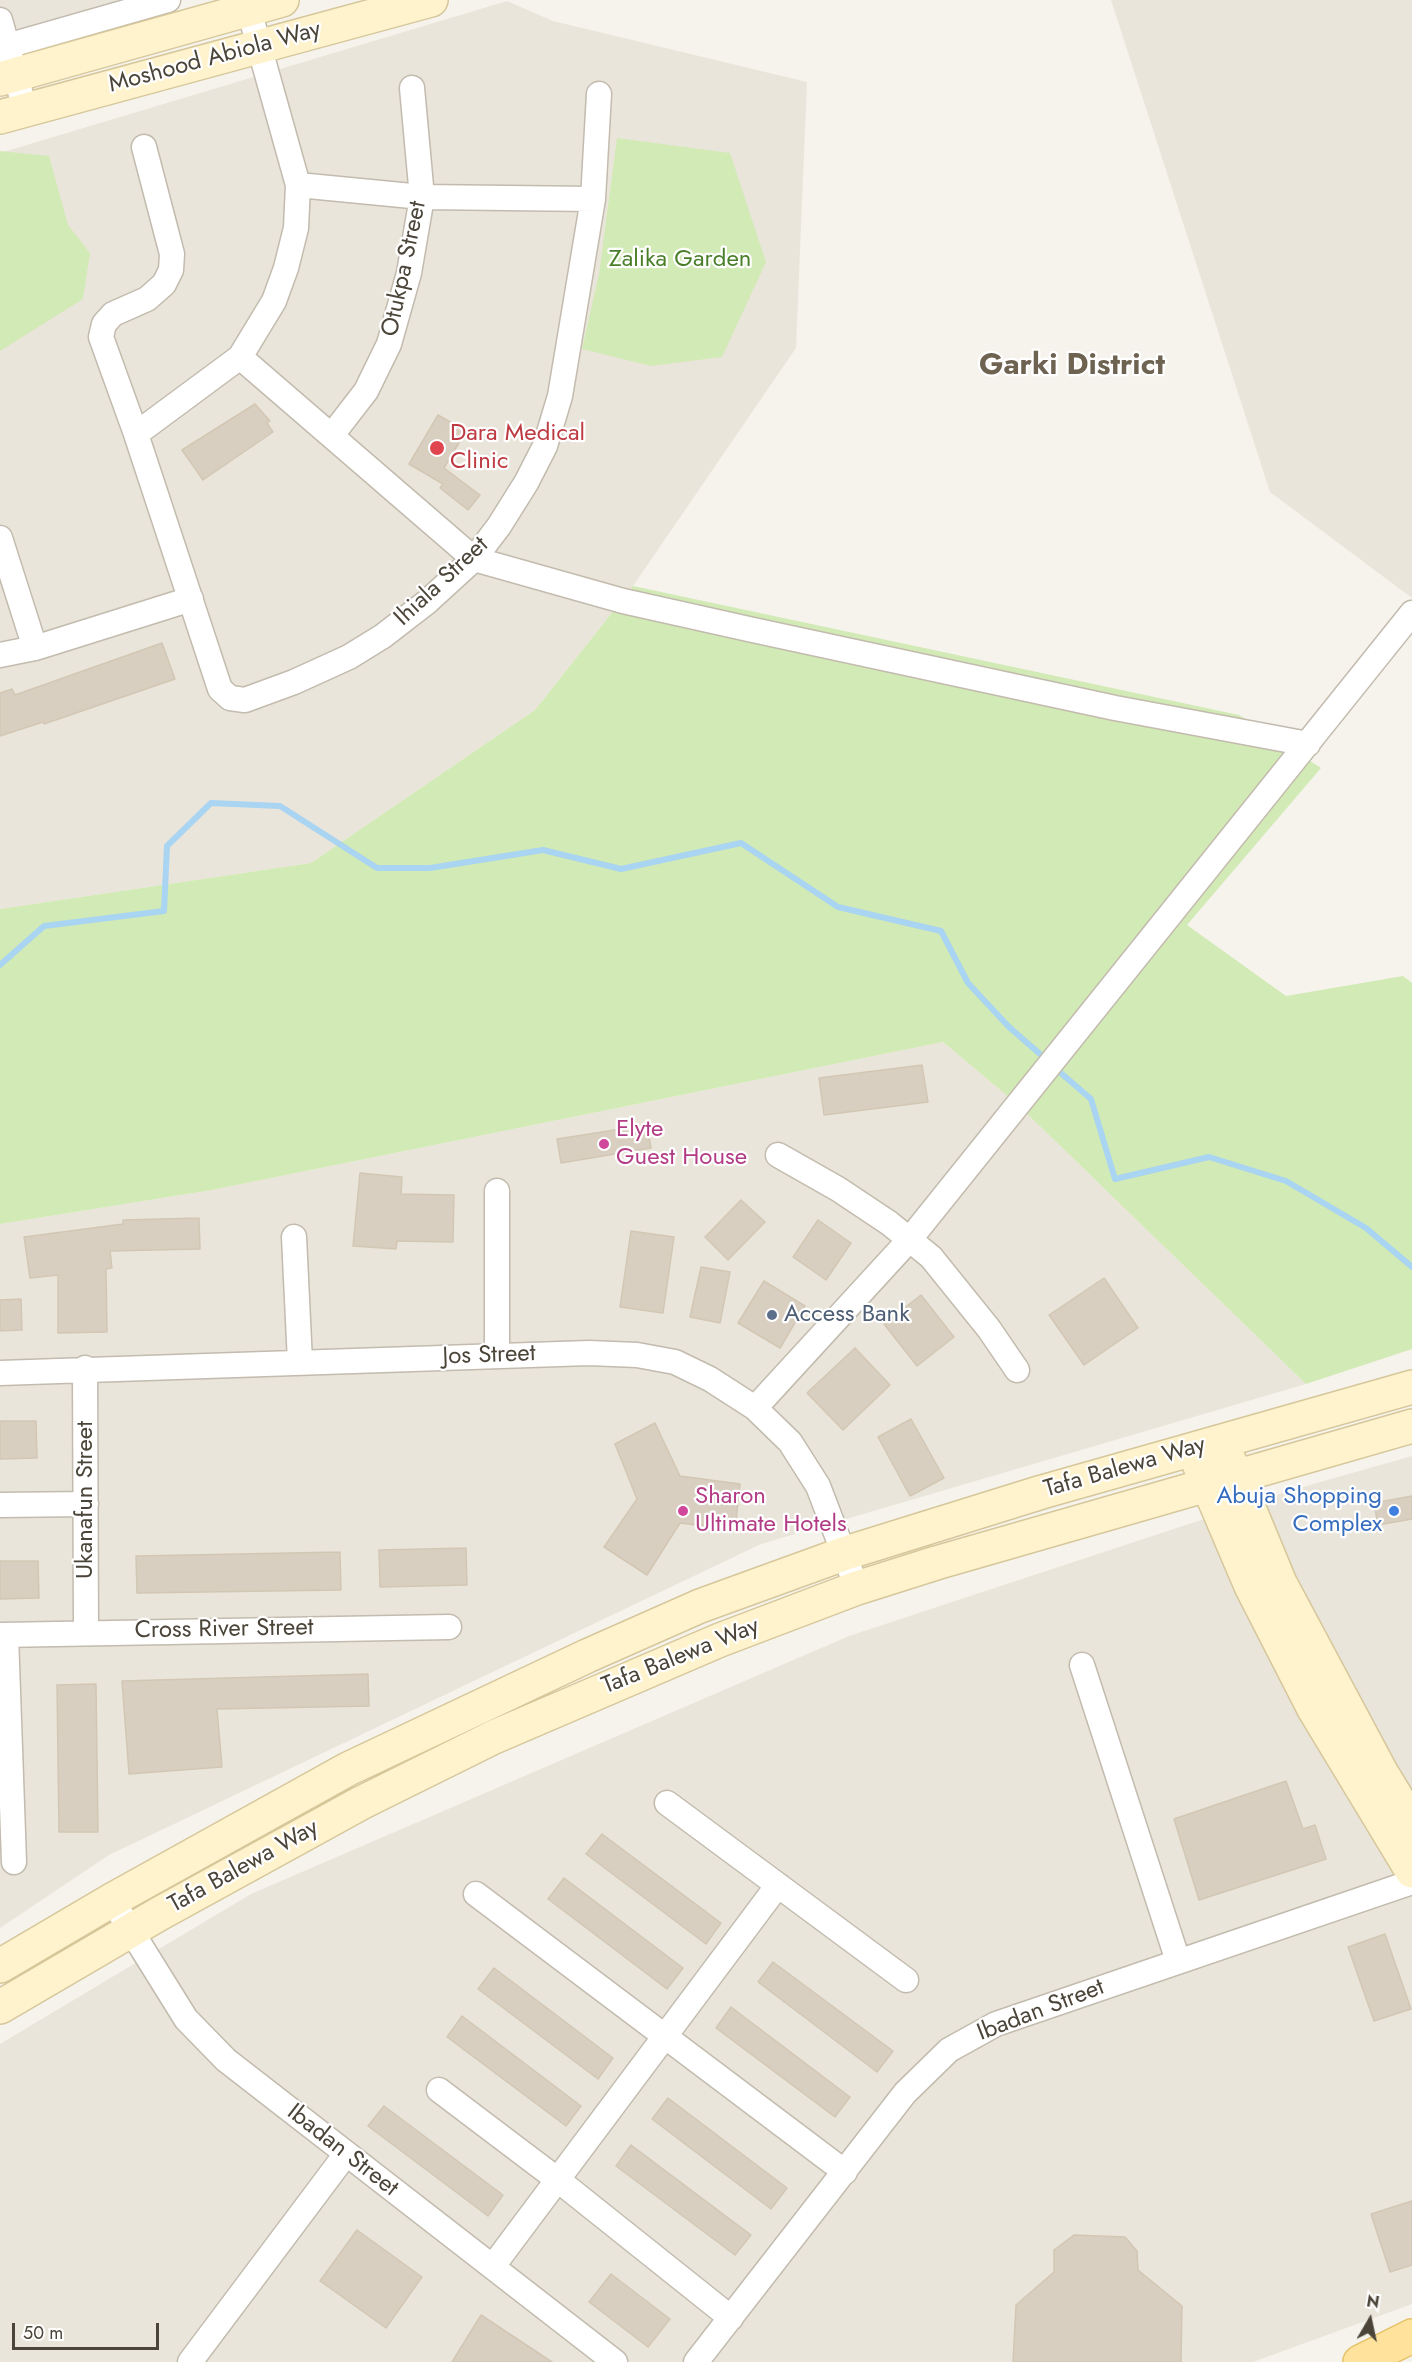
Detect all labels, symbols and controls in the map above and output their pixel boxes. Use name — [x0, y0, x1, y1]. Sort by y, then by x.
street label: Moshood Abiola Way — [106, 16, 324, 100]
street label: Otukpa Street — [377, 199, 433, 339]
park label: Zalika Garden — [609, 246, 751, 274]
district label: Garki District — [979, 349, 1165, 385]
place label: Dara Medical Clinic — [450, 420, 585, 476]
marker: Dara Medical Clinic — [428, 439, 446, 457]
street label: Ihiala Street — [389, 531, 495, 633]
place label: Elyte Guest House — [616, 1116, 747, 1172]
marker: Elyte Guest House — [597, 1137, 611, 1151]
place label: Access Bank — [784, 1301, 910, 1329]
marker: Access Bank — [765, 1308, 779, 1322]
street label: Jos Street — [442, 1340, 536, 1372]
street label: Ukanafun Street — [72, 1421, 100, 1579]
street label: Tafa Balewa Way — [1041, 1431, 1209, 1505]
place label: Sharon Ultimate Hotels — [695, 1483, 847, 1539]
place label: Abuja Shopping Complex — [1216, 1483, 1382, 1539]
marker: Sharon Ultimate Hotels — [676, 1504, 690, 1518]
marker: Abuja Shopping Complex — [1387, 1504, 1401, 1518]
street label: Tafa Balewa Way — [598, 1612, 764, 1702]
street label: Cross River Street — [134, 1614, 314, 1646]
street label: Tafa Balewa Way — [164, 1814, 324, 1920]
street label: Ibadan Street — [974, 1974, 1108, 2048]
street label: Ibadan Street — [281, 2099, 403, 2203]
text: N — [1365, 2289, 1381, 2314]
north arrow — [1340, 2290, 1400, 2350]
scale bar — [15, 2311, 162, 2349]
text: 50 m — [23, 2320, 63, 2346]

